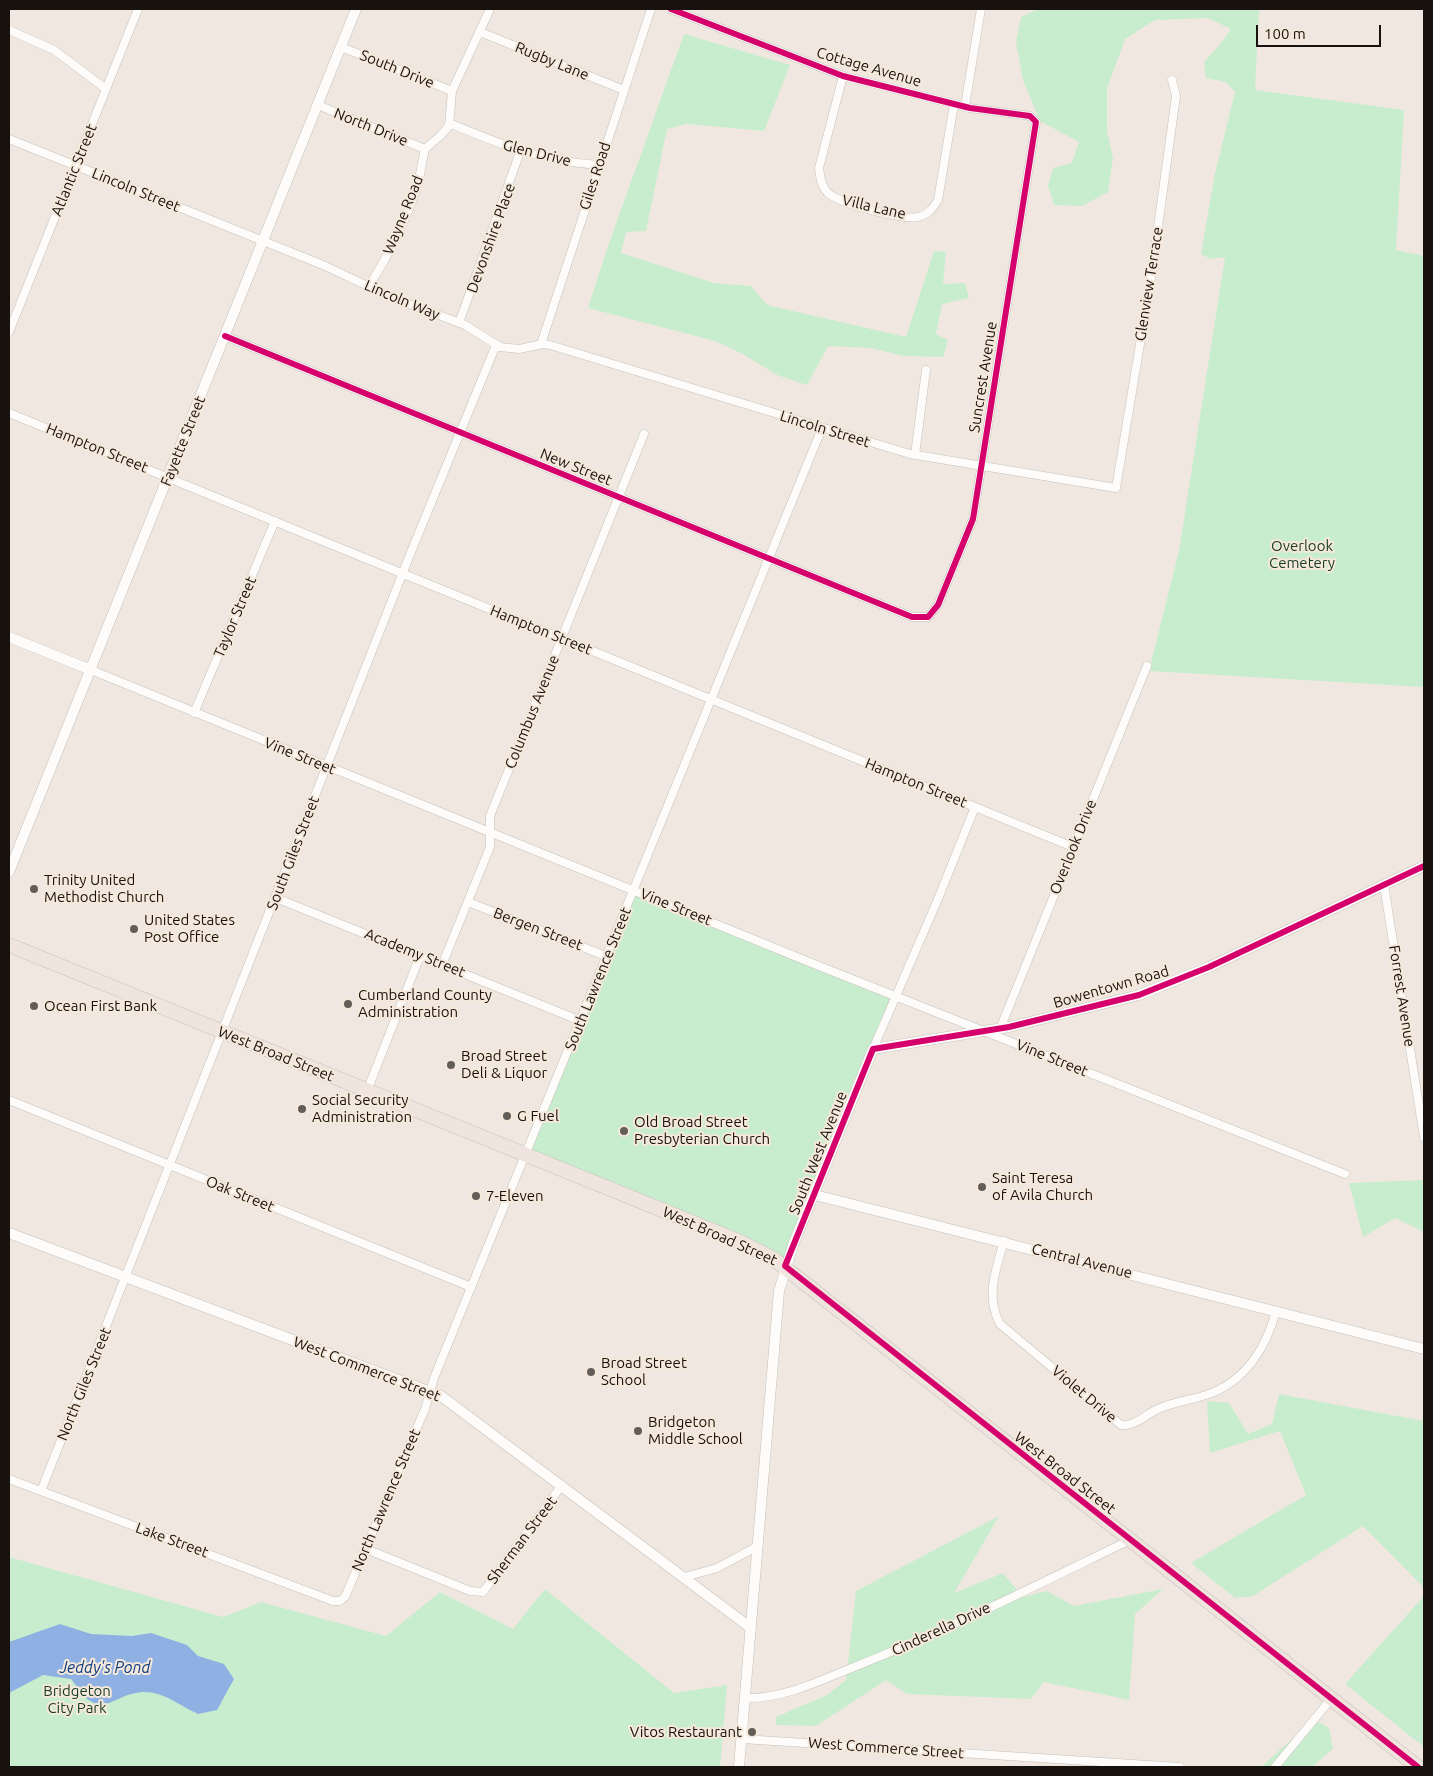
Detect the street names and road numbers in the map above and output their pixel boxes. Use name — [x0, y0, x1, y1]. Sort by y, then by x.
street label: Rugby Lane — [512, 38, 592, 84]
street label: Cottage Avenue — [814, 43, 924, 91]
street label: South Drive — [357, 46, 437, 92]
street label: North Drive — [331, 104, 411, 150]
street label: Atlantic Street — [47, 121, 101, 219]
street label: Glen Drive — [501, 136, 573, 170]
street label: Giles Road — [576, 140, 614, 212]
street label: Lincoln Street — [89, 164, 183, 216]
street label: Wayne Road — [379, 173, 427, 257]
street label: Devonshire Place — [463, 181, 519, 295]
street label: Villa Lane — [840, 191, 908, 223]
street label: Glenview Terrace — [1131, 226, 1167, 342]
street label: Lincoln Way — [362, 276, 442, 324]
street label: Suncrest Avenue — [965, 320, 1001, 434]
street label: Fayette Street — [157, 393, 209, 489]
street label: Lincoln Street — [778, 407, 872, 451]
street label: Hampton Street — [43, 419, 151, 477]
street label: New Street — [537, 444, 615, 490]
street label: Taylor Street — [210, 574, 260, 660]
street label: Hampton Street — [487, 601, 595, 659]
street label: Columbus Avenue — [501, 652, 563, 772]
street label: Vine Street — [261, 733, 339, 779]
street label: Hampton Street — [862, 754, 970, 812]
street label: South Giles Street — [263, 793, 323, 913]
street label: Overlook Drive — [1046, 797, 1100, 897]
street label: Vine Street — [637, 884, 715, 930]
street label: Bergen Street — [491, 904, 585, 954]
street label: South Lawrence Street — [561, 905, 635, 1053]
street label: Academy Street — [362, 925, 468, 981]
street label: Forrest Avenue — [1385, 944, 1419, 1048]
street label: Bowentown Road — [1051, 962, 1171, 1012]
street label: West Broad Street — [215, 1023, 337, 1085]
street label: Vine Street — [1013, 1035, 1091, 1081]
street label: South West Avenue — [785, 1089, 851, 1217]
street label: Oak Street — [203, 1172, 277, 1216]
street label: West Broad Street — [660, 1203, 780, 1269]
street label: Central Avenue — [1030, 1240, 1134, 1282]
street label: North Giles Street — [53, 1325, 115, 1443]
street label: West Commerce Street — [291, 1333, 443, 1405]
street label: Violet Drive — [1048, 1362, 1120, 1426]
street label: North Lawrence Street — [348, 1426, 424, 1574]
street label: West Broad Street — [1011, 1428, 1119, 1518]
street label: Sherman Street — [483, 1493, 561, 1587]
street label: Lake Street — [133, 1518, 211, 1562]
street label: Cinderella Drive — [889, 1598, 993, 1660]
street label: West Commerce Street — [808, 1734, 964, 1762]

